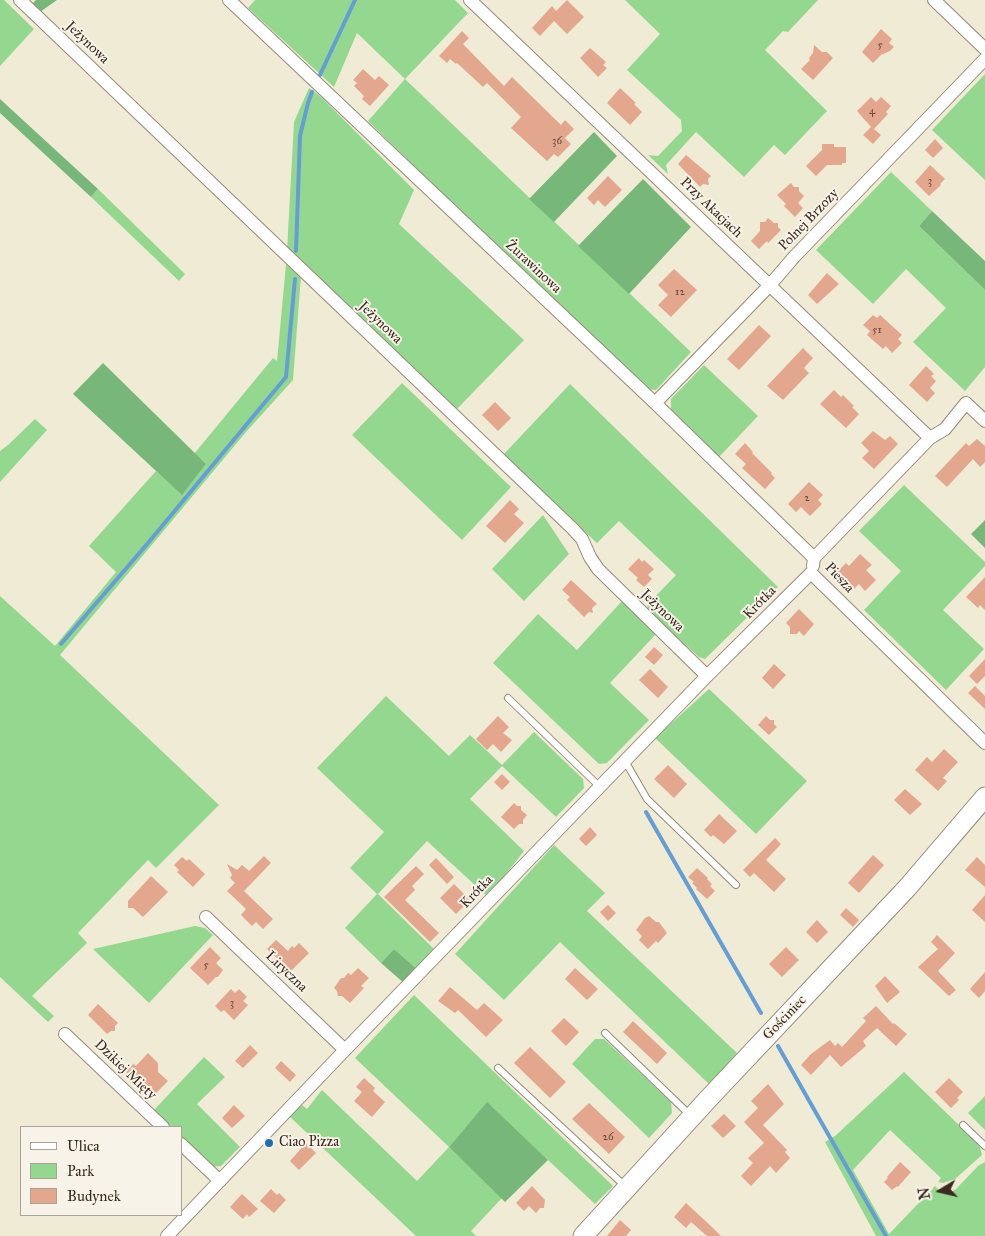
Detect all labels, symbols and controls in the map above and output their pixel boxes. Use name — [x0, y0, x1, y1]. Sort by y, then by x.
street label: Jeżynowa — [62, 18, 112, 68]
house number: 5 — [877, 38, 883, 52]
house number: 4 — [869, 104, 875, 118]
house number: 36 — [552, 134, 562, 148]
street label: Przy Akacjach — [676, 174, 746, 242]
house number: 3 — [928, 174, 932, 188]
street label: Polnej Brzozy — [775, 186, 843, 254]
street label: Żurawinowa — [502, 237, 564, 297]
house number: 12 — [675, 285, 685, 299]
street label: Jeżynowa — [355, 298, 405, 348]
house number: 51 — [872, 323, 882, 337]
house number: 2 — [804, 491, 810, 505]
street label: Piesza — [821, 559, 857, 597]
street label: Krótka — [740, 583, 780, 623]
street label: Jeżynowa — [637, 586, 687, 636]
street label: Krótka — [457, 872, 497, 912]
street label: Liryczna — [262, 948, 310, 996]
house number: 5 — [203, 958, 209, 972]
street label: Gościniec — [760, 992, 810, 1044]
house number: 3 — [230, 996, 234, 1010]
street label: Dzikiej Mięty — [91, 1036, 159, 1104]
legend — [20, 1126, 182, 1216]
house number: 26 — [602, 1130, 614, 1144]
place label: Ciao Pizza — [279, 1135, 339, 1151]
text: Ulica — [67, 1137, 100, 1155]
marker: Ciao Pizza — [263, 1137, 275, 1149]
text: Park — [67, 1162, 94, 1180]
north arrow — [915, 1166, 965, 1216]
text: N — [915, 1186, 934, 1201]
text: Budynek — [67, 1187, 121, 1205]

